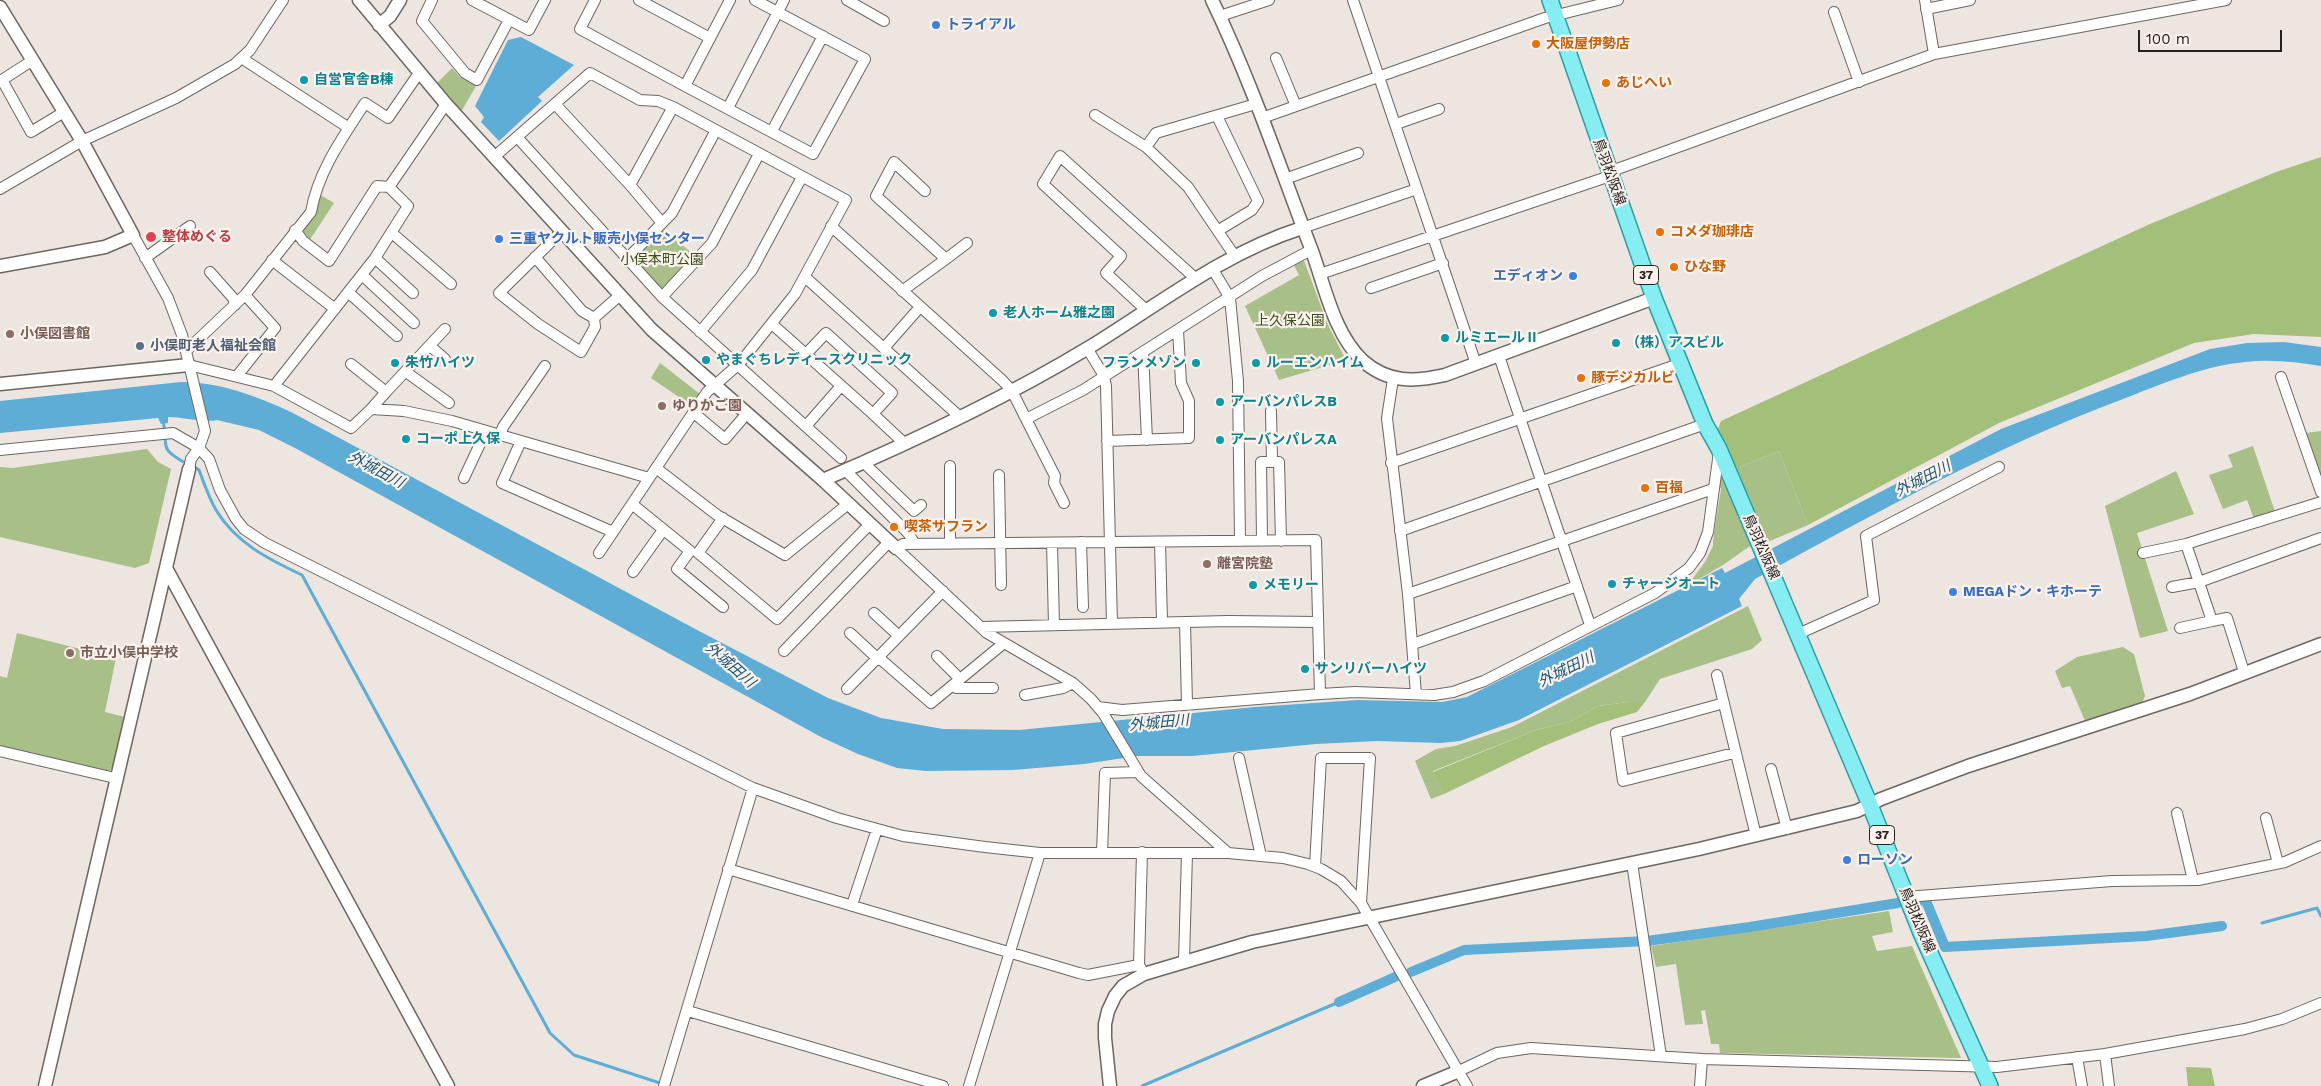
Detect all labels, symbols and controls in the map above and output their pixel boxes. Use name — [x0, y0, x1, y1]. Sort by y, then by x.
place label: トライアル — [946, 17, 1016, 33]
marker: トライアル — [930, 19, 942, 31]
scale bar — [2141, 20, 2285, 52]
text: 100 m — [2146, 30, 2190, 48]
place label: 大阪屋伊勢店 — [1546, 36, 1630, 52]
marker: 大阪屋伊勢店 — [1530, 38, 1542, 50]
place label: 自営官舎B棟 — [314, 72, 394, 88]
marker: 自営官舎B棟 — [298, 74, 310, 86]
place label: あじへい — [1616, 75, 1672, 91]
marker: あじへい — [1600, 77, 1612, 89]
street label: 鳥羽松阪線 — [1589, 136, 1629, 208]
place label: コメダ珈琲店 — [1670, 224, 1754, 240]
marker: コメダ珈琲店 — [1654, 226, 1666, 238]
place label: 整体めぐる — [162, 229, 232, 245]
marker: 整体めぐる — [144, 230, 158, 244]
place label: 三重ヤクルト販売小俣センター — [509, 231, 705, 247]
marker: 三重ヤクルト販売小俣センター — [493, 233, 505, 245]
park label: 小俣本町公園 — [620, 252, 704, 268]
place label: ひな野 — [1684, 259, 1726, 275]
marker: ひな野 — [1668, 261, 1680, 273]
road number: 37 — [1634, 266, 1658, 284]
place label: エディオン — [1493, 268, 1563, 284]
marker: エディオン — [1567, 270, 1579, 282]
place label: 老人ホーム雅之園 — [1003, 305, 1115, 321]
marker: 老人ホーム雅之園 — [987, 307, 999, 319]
park label: 上久保公園 — [1255, 313, 1325, 329]
place label: 小俣図書館 — [20, 326, 90, 342]
marker: 小俣図書館 — [4, 328, 16, 340]
place label: ルミエールⅡ — [1455, 330, 1539, 346]
marker: ルミエールⅡ — [1439, 332, 1451, 344]
place label: （株）アスビル — [1626, 335, 1724, 351]
marker: （株）アスビル — [1610, 337, 1622, 349]
place label: 小俣町老人福祉会館 — [150, 338, 276, 354]
marker: 小俣町老人福祉会館 — [134, 340, 146, 352]
place label: やまぐちレディースクリニック — [716, 352, 912, 368]
marker: やまぐちレディースクリニック — [700, 354, 712, 366]
place label: 朱竹ハイツ — [405, 355, 475, 371]
place label: フランメゾン — [1102, 355, 1186, 371]
place label: ルーエンハイム — [1266, 355, 1364, 371]
marker: 朱竹ハイツ — [389, 357, 401, 369]
marker: フランメゾン — [1190, 357, 1202, 369]
marker: ルーエンハイム — [1250, 357, 1262, 369]
place label: 豚デジカルビ — [1591, 370, 1675, 386]
marker: 豚デジカルビ — [1575, 372, 1587, 384]
place label: アーバンパレスB — [1230, 394, 1337, 410]
marker: アーバンパレスB — [1214, 396, 1226, 408]
place label: ゆりかご園 — [672, 398, 742, 414]
marker: ゆりかご園 — [656, 400, 668, 412]
place label: コーポ上久保 — [416, 431, 500, 447]
place label: アーバンパレスA — [1230, 432, 1337, 448]
marker: コーポ上久保 — [400, 433, 412, 445]
marker: アーバンパレスA — [1214, 434, 1226, 446]
water label: 外城田川 — [345, 448, 407, 492]
water label: 外城田川 — [1892, 457, 1954, 501]
place label: 百福 — [1655, 480, 1683, 496]
marker: 百福 — [1639, 482, 1651, 494]
street label: 鳥羽松阪線 — [1739, 512, 1783, 582]
place label: 喫茶サフラン — [904, 519, 988, 535]
marker: 喫茶サフラン — [888, 521, 900, 533]
place label: 離宮院塾 — [1217, 556, 1273, 572]
marker: 離宮院塾 — [1201, 558, 1213, 570]
place label: チャージオート — [1622, 576, 1720, 592]
place label: メモリー — [1263, 577, 1319, 593]
marker: チャージオート — [1606, 578, 1618, 590]
marker: メモリー — [1247, 579, 1259, 591]
place label: MEGAドン・キホーテ — [1963, 584, 2102, 600]
marker: MEGAドン・キホーテ — [1947, 586, 1959, 598]
water label: 外城田川 — [701, 639, 759, 691]
place label: 市立小俣中学校 — [80, 645, 178, 661]
marker: 市立小俣中学校 — [64, 647, 76, 659]
water label: 外城田川 — [1535, 649, 1597, 691]
place label: サンリバーハイツ — [1315, 661, 1427, 677]
marker: サンリバーハイツ — [1299, 663, 1311, 675]
water label: 外城田川 — [1128, 711, 1190, 735]
road number: 37 — [1870, 826, 1894, 844]
place label: ローソン — [1857, 852, 1913, 868]
marker: ローソン — [1841, 854, 1853, 866]
street label: 鳥羽松阪線 — [1896, 885, 1938, 955]

